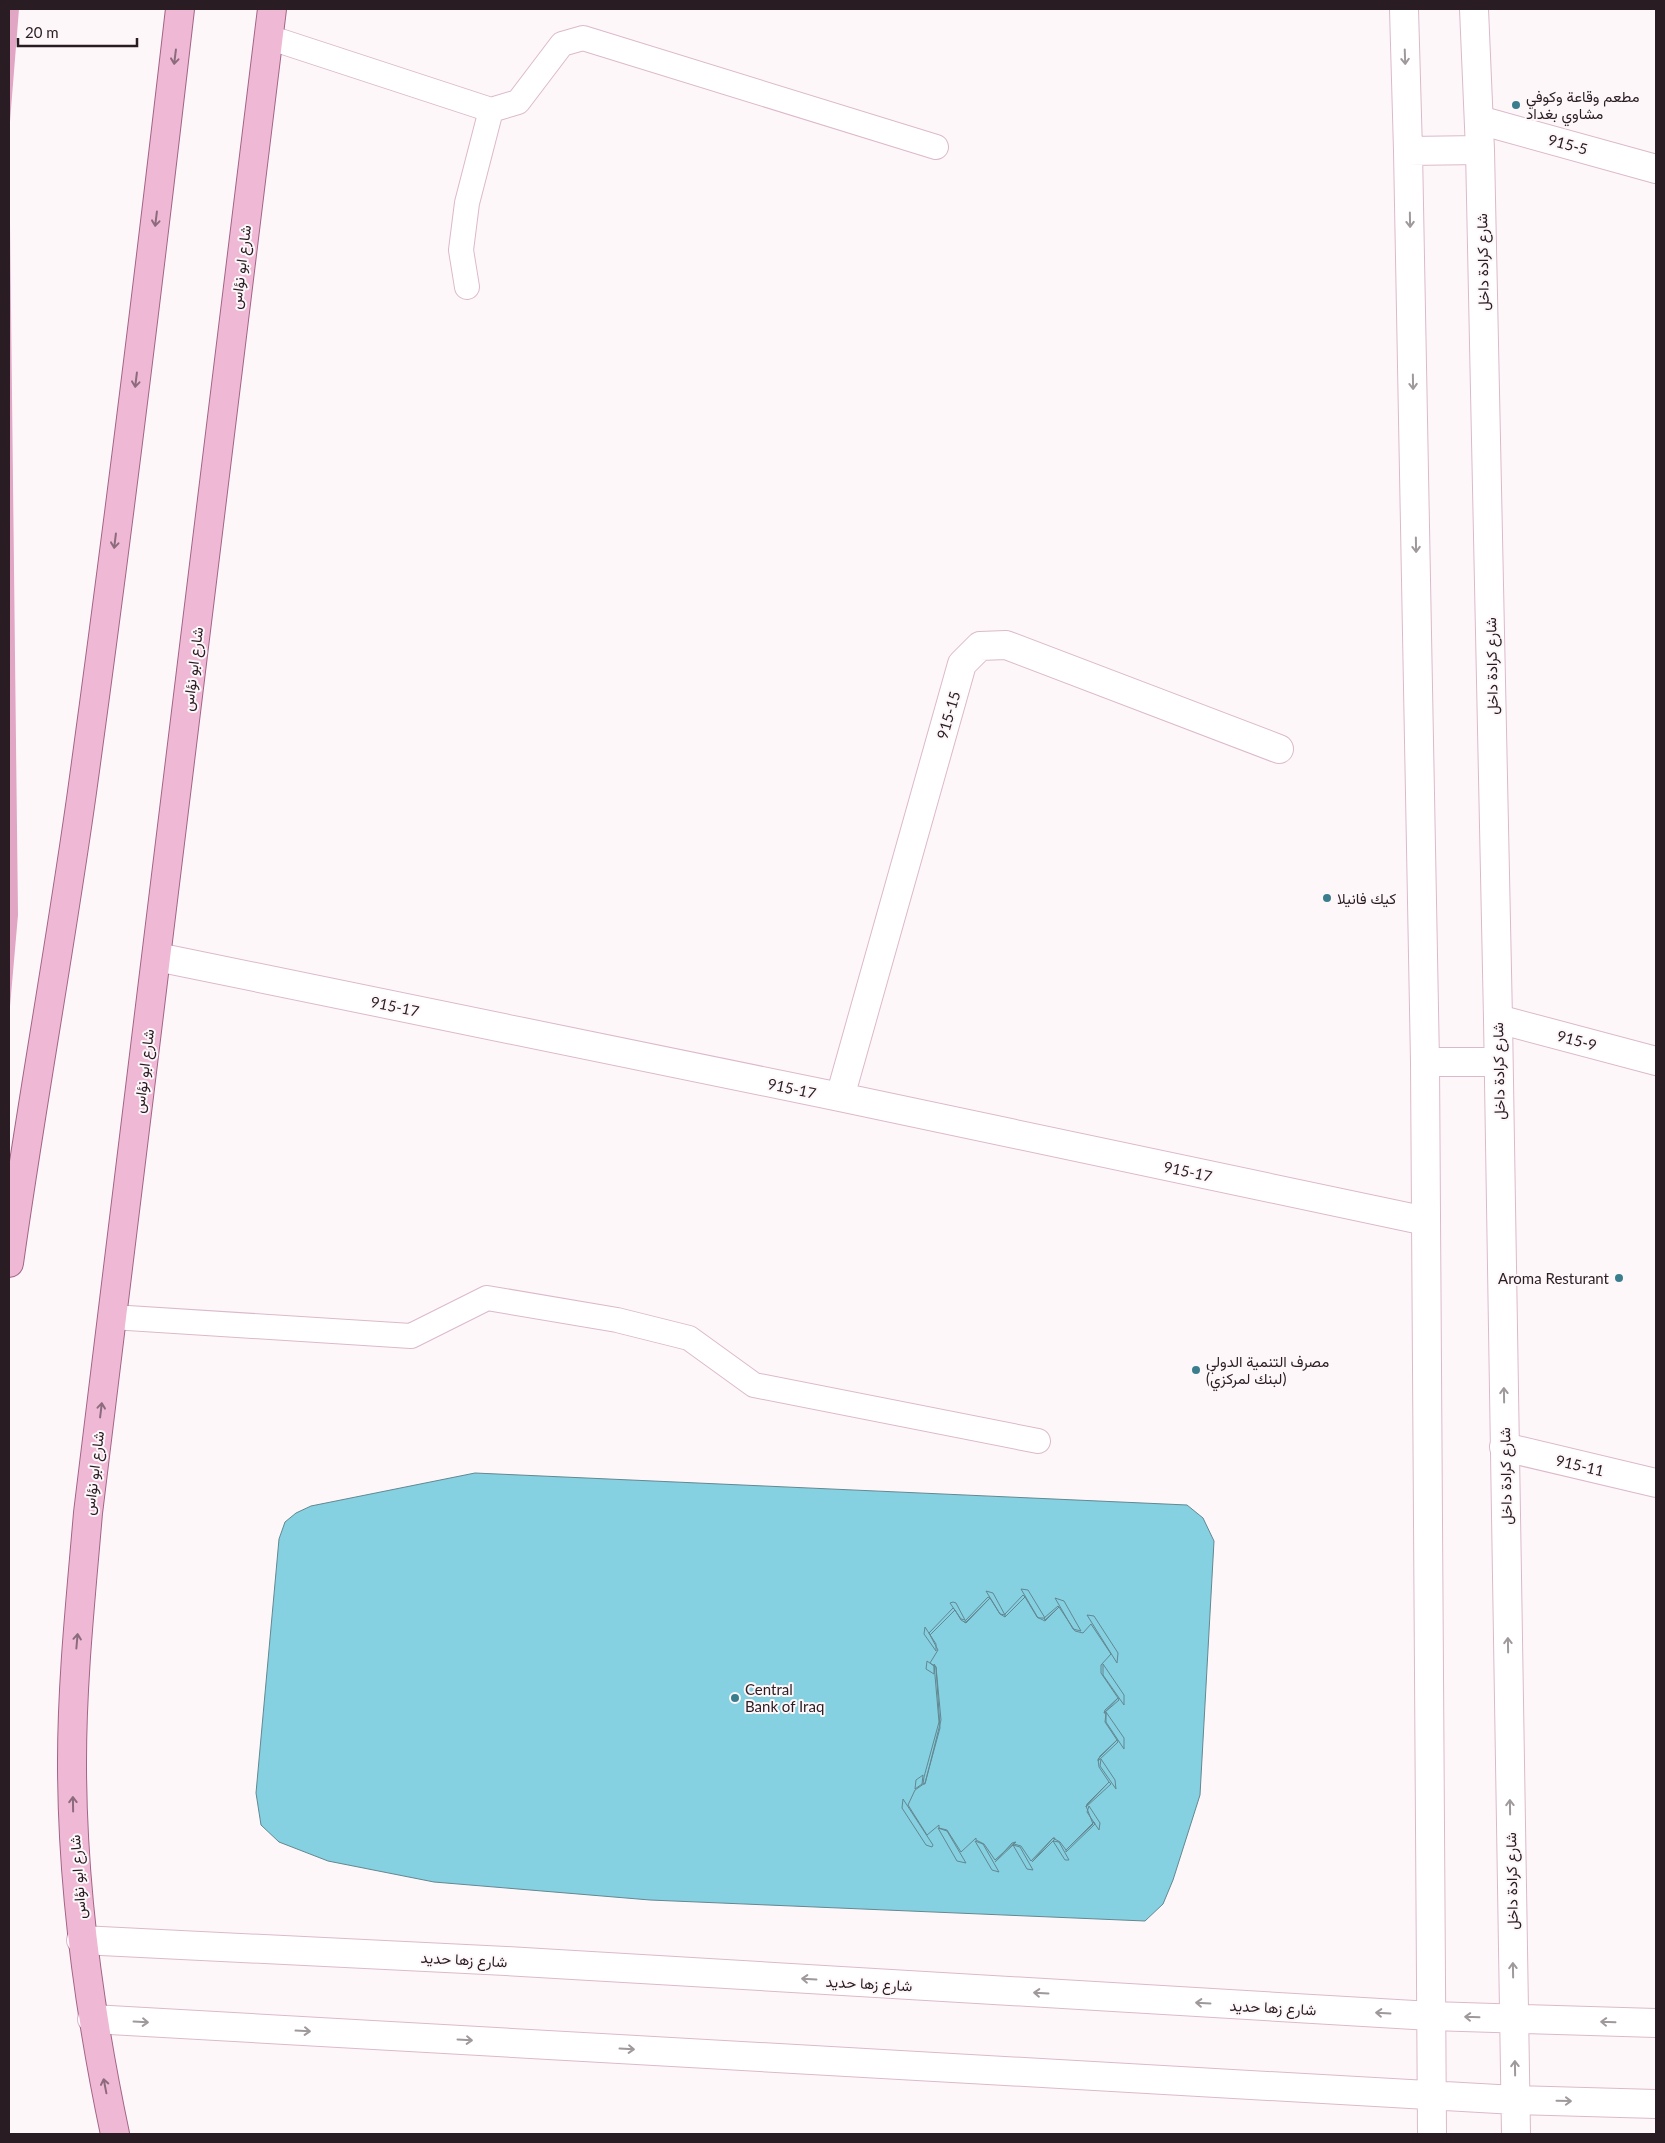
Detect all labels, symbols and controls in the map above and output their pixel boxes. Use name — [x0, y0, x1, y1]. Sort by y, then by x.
scale bar — [18, 15, 136, 47]
text: 20 m — [25, 23, 59, 41]
one-way arrow — [170, 49, 180, 65]
one-way arrow — [1401, 49, 1410, 65]
place label: مطعم وقاعة وكوفي مشاوي بغداد — [1526, 87, 1640, 127]
marker: مطعم وقاعة وكوفي مشاوي بغداد — [1510, 99, 1522, 111]
street label: 915-5 — [1546, 130, 1590, 158]
one-way arrow — [151, 210, 161, 226]
one-way arrow — [1405, 212, 1415, 228]
street label: شارع كرادة داخل — [1472, 213, 1495, 311]
street label: شارع ابو نؤاس — [226, 224, 257, 310]
one-way arrow — [131, 372, 141, 388]
one-way arrow — [1408, 374, 1418, 390]
one-way arrow — [110, 533, 120, 549]
one-way arrow — [1411, 536, 1421, 553]
street label: شارع كرادة داخل — [1481, 617, 1504, 715]
street label: شارع ابو نؤاس — [178, 626, 209, 712]
street label: 915-15 — [933, 689, 963, 741]
place label: كيك فانيلا — [1337, 889, 1396, 908]
marker: كيك فانيلا — [1321, 892, 1333, 904]
street label: 915-17 — [369, 992, 421, 1020]
street label: شارع كرادة داخل — [1488, 1022, 1511, 1120]
street label: 915-9 — [1555, 1026, 1599, 1054]
street label: شارع ابو نؤاس — [129, 1028, 160, 1114]
street label: 915-17 — [766, 1074, 818, 1102]
street label: 915-17 — [1162, 1157, 1214, 1185]
place label: Aroma Resturant — [1498, 1269, 1610, 1287]
marker: Aroma Resturant — [1613, 1272, 1625, 1284]
place label: مصرف التنمية الدولي (لبنك لمركزي) — [1206, 1352, 1329, 1392]
marker: مصرف التنمية الدولي (لبنك لمركزي) — [1190, 1364, 1202, 1376]
one-way arrow — [1499, 1387, 1509, 1404]
one-way arrow — [96, 1402, 106, 1418]
street label: شارع كرادة داخل — [1495, 1427, 1518, 1525]
street label: شارع ابو نؤاس — [79, 1430, 110, 1516]
street label: 915-11 — [1554, 1451, 1606, 1479]
one-way arrow — [72, 1634, 82, 1650]
one-way arrow — [1503, 1637, 1513, 1654]
place label: Central Bank of Iraq — [745, 1680, 824, 1715]
marker: Central Bank of Iraq — [729, 1692, 741, 1704]
one-way arrow — [68, 1796, 78, 1812]
one-way arrow — [1505, 1800, 1515, 1816]
street label: شارع كرادة داخل — [1501, 1832, 1524, 1930]
street label: شارع ابو نؤاس — [65, 1834, 92, 1920]
street label: شارع زها حديد — [420, 1948, 508, 1973]
one-way arrow — [1508, 1962, 1518, 1978]
street label: شارع زها حديد — [825, 1972, 913, 1997]
one-way arrow — [801, 1975, 817, 1984]
one-way arrow — [1033, 1988, 1049, 1997]
street label: شارع زها حديد — [1229, 1996, 1317, 2021]
one-way arrow — [1195, 1998, 1211, 2007]
one-way arrow — [1375, 2009, 1391, 2018]
one-way arrow — [1465, 2013, 1481, 2022]
one-way arrow — [1600, 2017, 1616, 2026]
one-way arrow — [132, 2018, 148, 2027]
one-way arrow — [295, 2027, 311, 2036]
one-way arrow — [457, 2036, 473, 2045]
one-way arrow — [619, 2045, 635, 2054]
one-way arrow — [1510, 2060, 1519, 2076]
one-way arrow — [100, 2079, 109, 2095]
one-way arrow — [1556, 2097, 1572, 2106]

